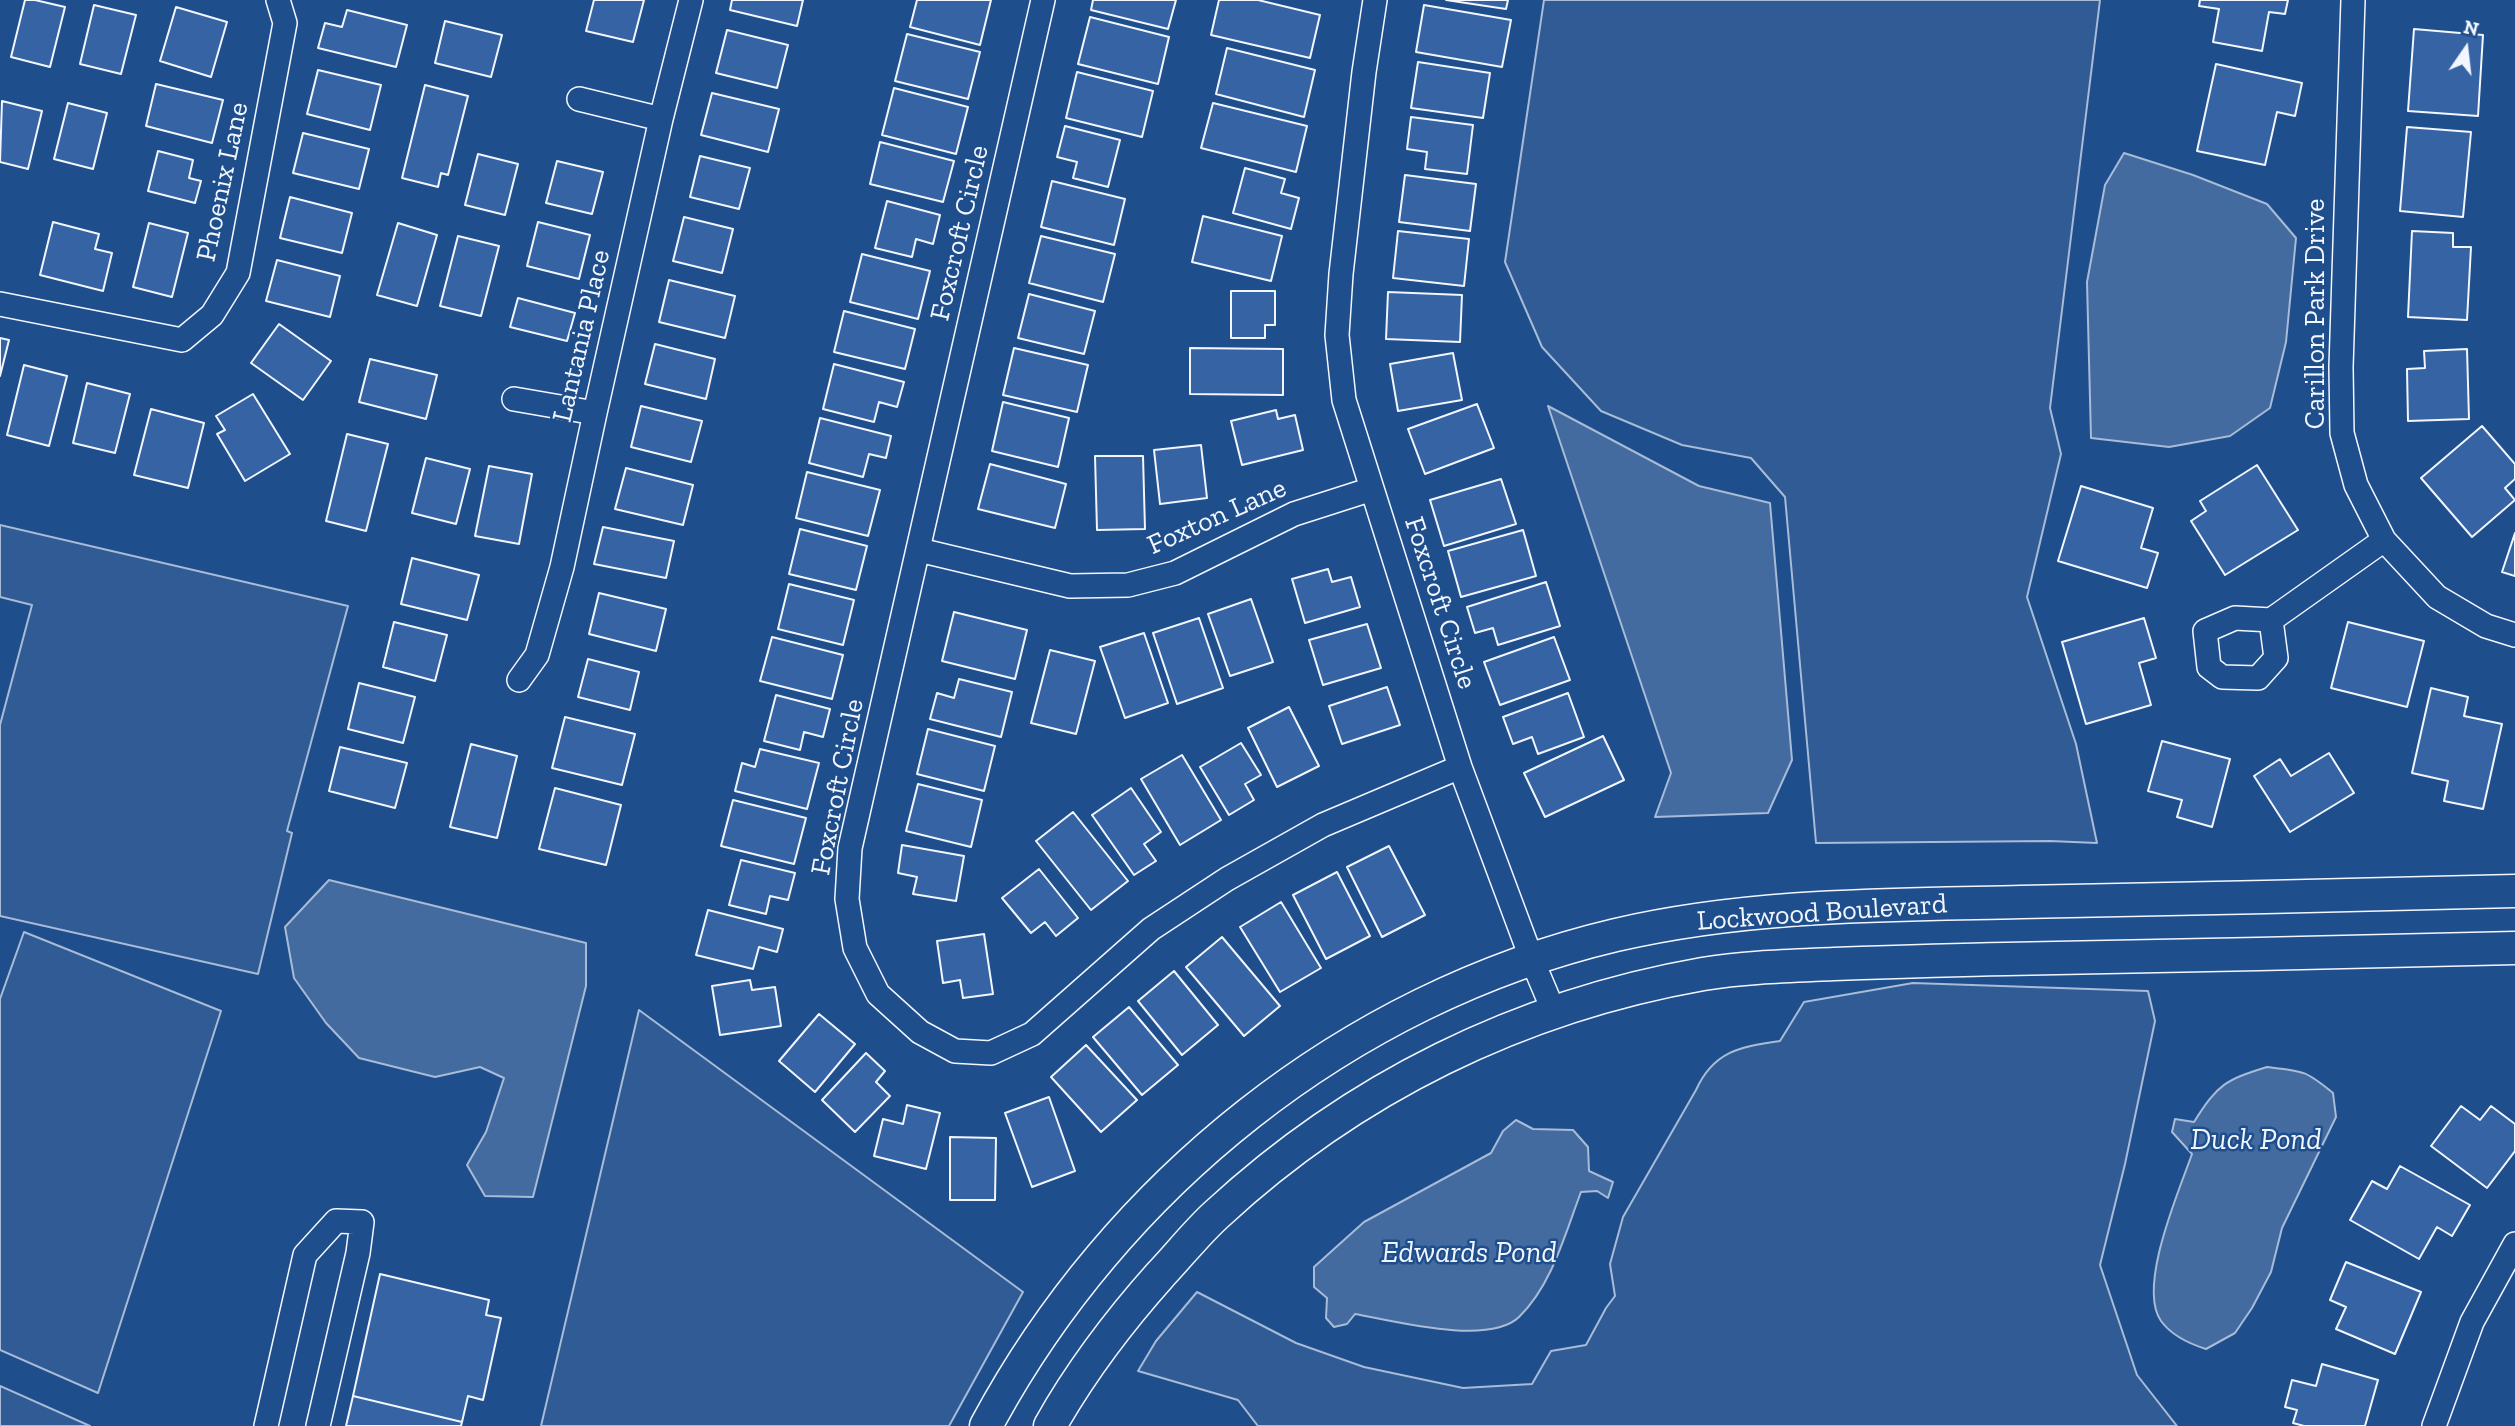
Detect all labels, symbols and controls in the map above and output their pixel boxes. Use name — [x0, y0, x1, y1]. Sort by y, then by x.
north arrow — [2431, 14, 2501, 84]
text: N — [2461, 15, 2481, 41]
street label: Phoenix Lane — [190, 99, 256, 265]
street label: Foxcroft Circle — [924, 142, 996, 324]
street label: Carillon Park Drive — [2299, 199, 2333, 429]
street label: Lantania Place — [546, 247, 618, 425]
street label: Foxton Lane — [1142, 471, 1292, 563]
street label: Foxcroft Circle — [1396, 513, 1484, 693]
street label: Foxcroft Circle — [804, 696, 872, 878]
street label: Lockwood Boulevard — [1696, 887, 1948, 939]
water label: Duck Pond — [2190, 1122, 2322, 1158]
water label: Edwards Pond — [1381, 1235, 1557, 1271]

